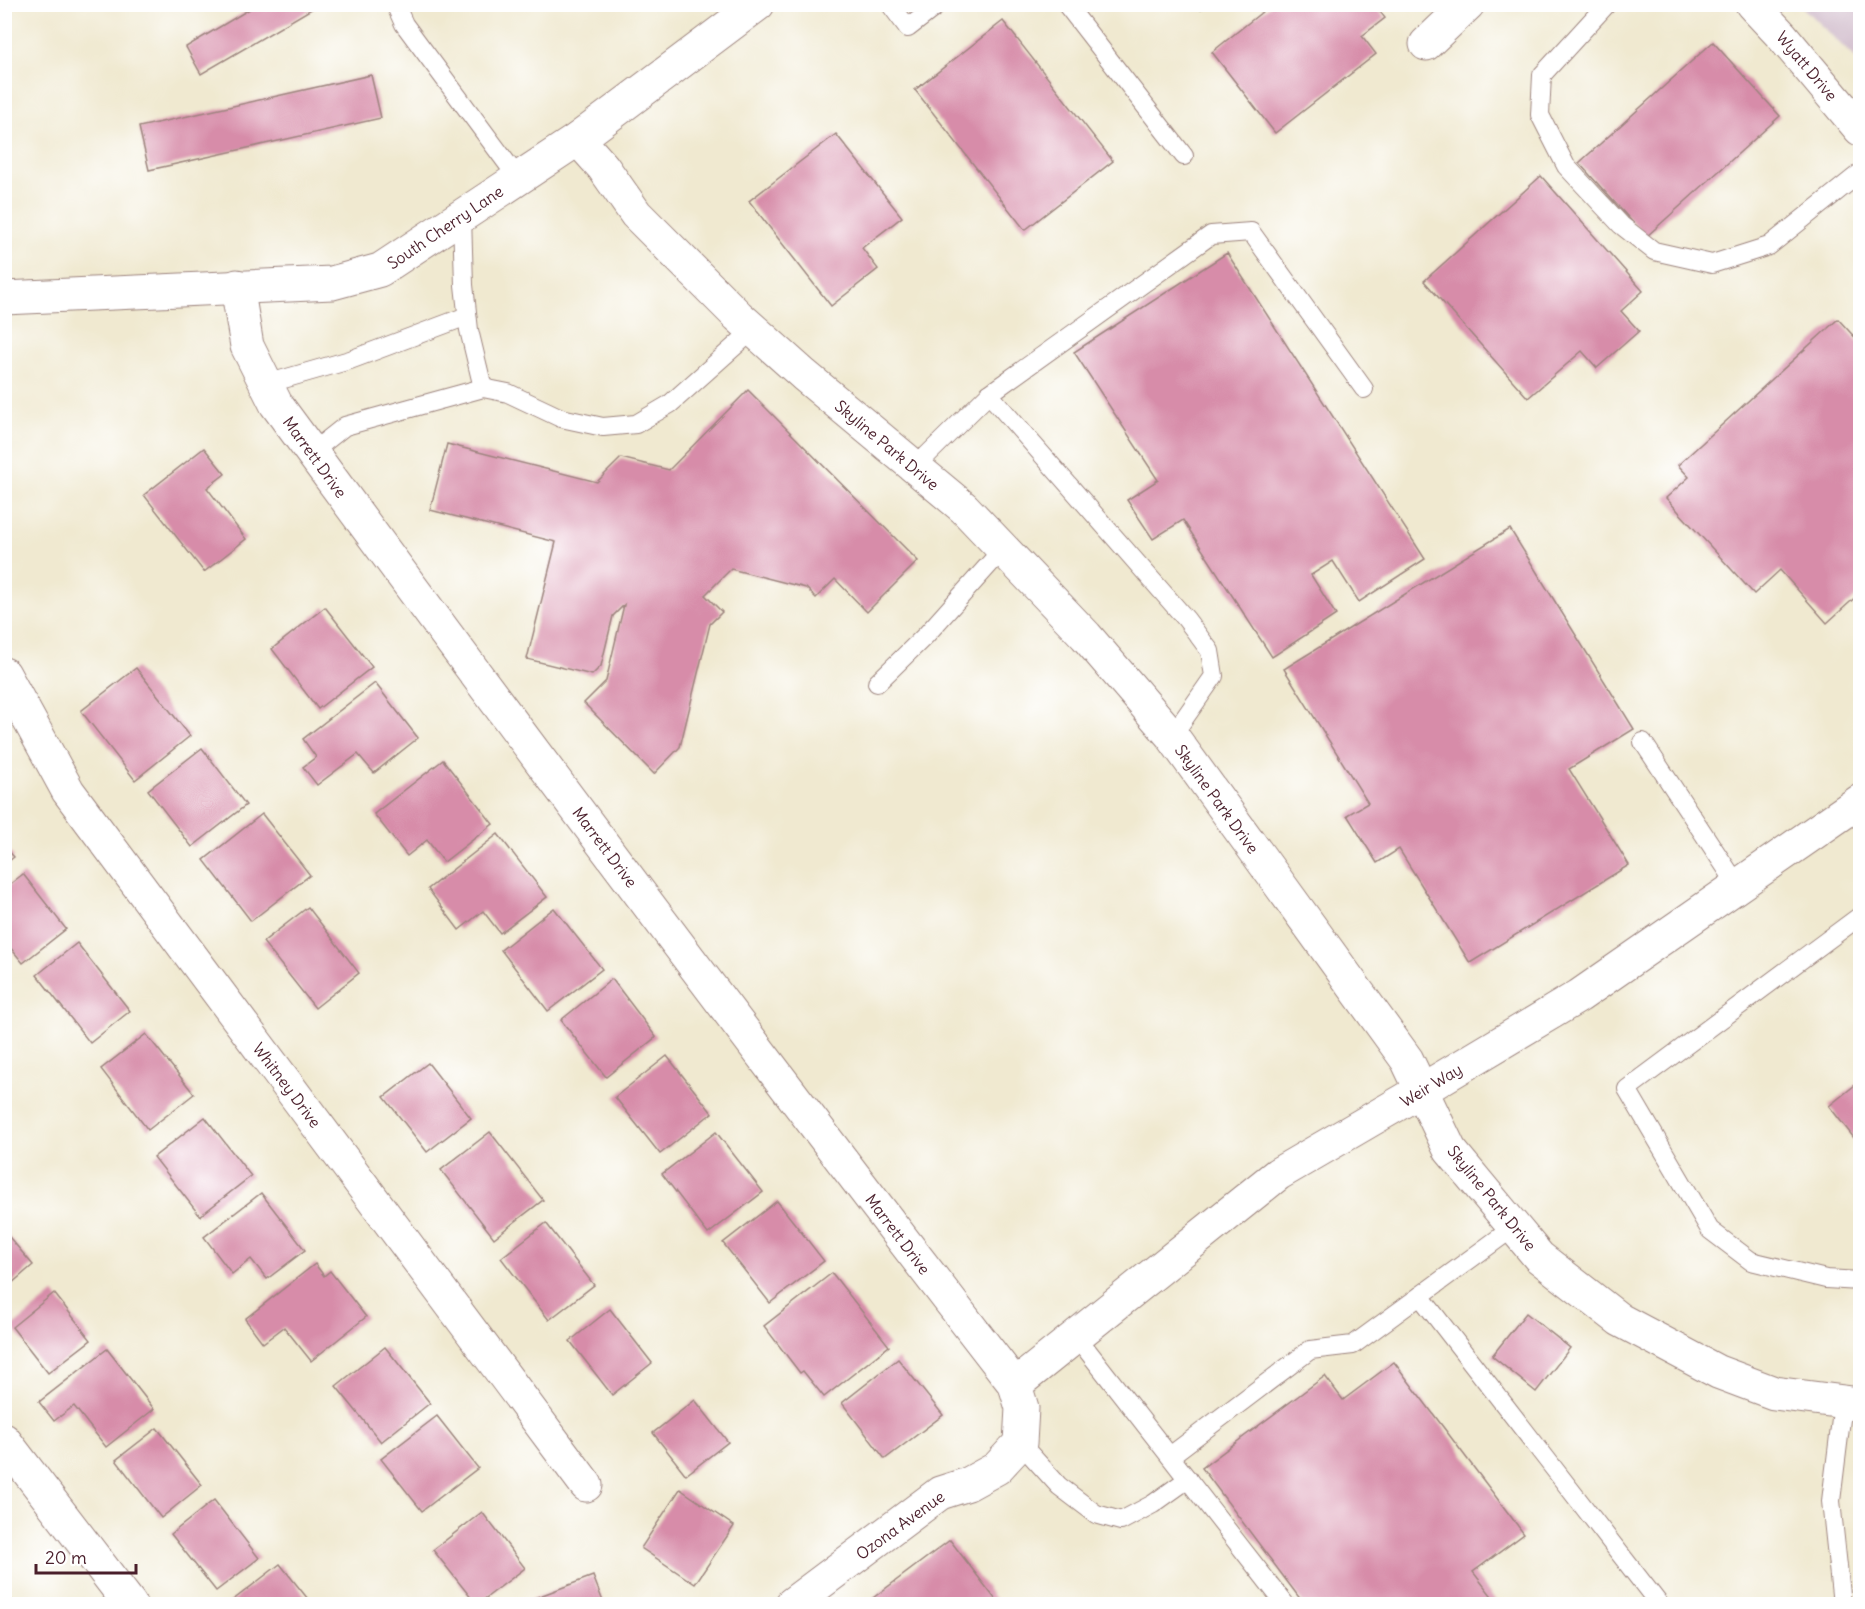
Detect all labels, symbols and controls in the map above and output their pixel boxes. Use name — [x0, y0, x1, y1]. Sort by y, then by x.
street label: Wyatt Drive — [1772, 27, 1842, 105]
street label: South Cherry Lane — [383, 181, 507, 273]
street label: Skyline Park Drive — [831, 396, 943, 494]
street label: Marrett Drive — [279, 412, 351, 502]
street label: Skyline Park Drive — [1171, 741, 1263, 857]
street label: Marrett Drive — [568, 803, 642, 891]
street label: Whitney Drive — [249, 1038, 325, 1132]
street label: Weir Way — [1396, 1059, 1466, 1111]
street label: Skyline Park Drive — [1443, 1141, 1541, 1255]
street label: Marrett Drive — [861, 1190, 935, 1278]
street label: Ozona Avenue — [852, 1486, 948, 1564]
scale bar — [36, 1537, 136, 1575]
text: 20 m — [45, 1546, 87, 1569]

